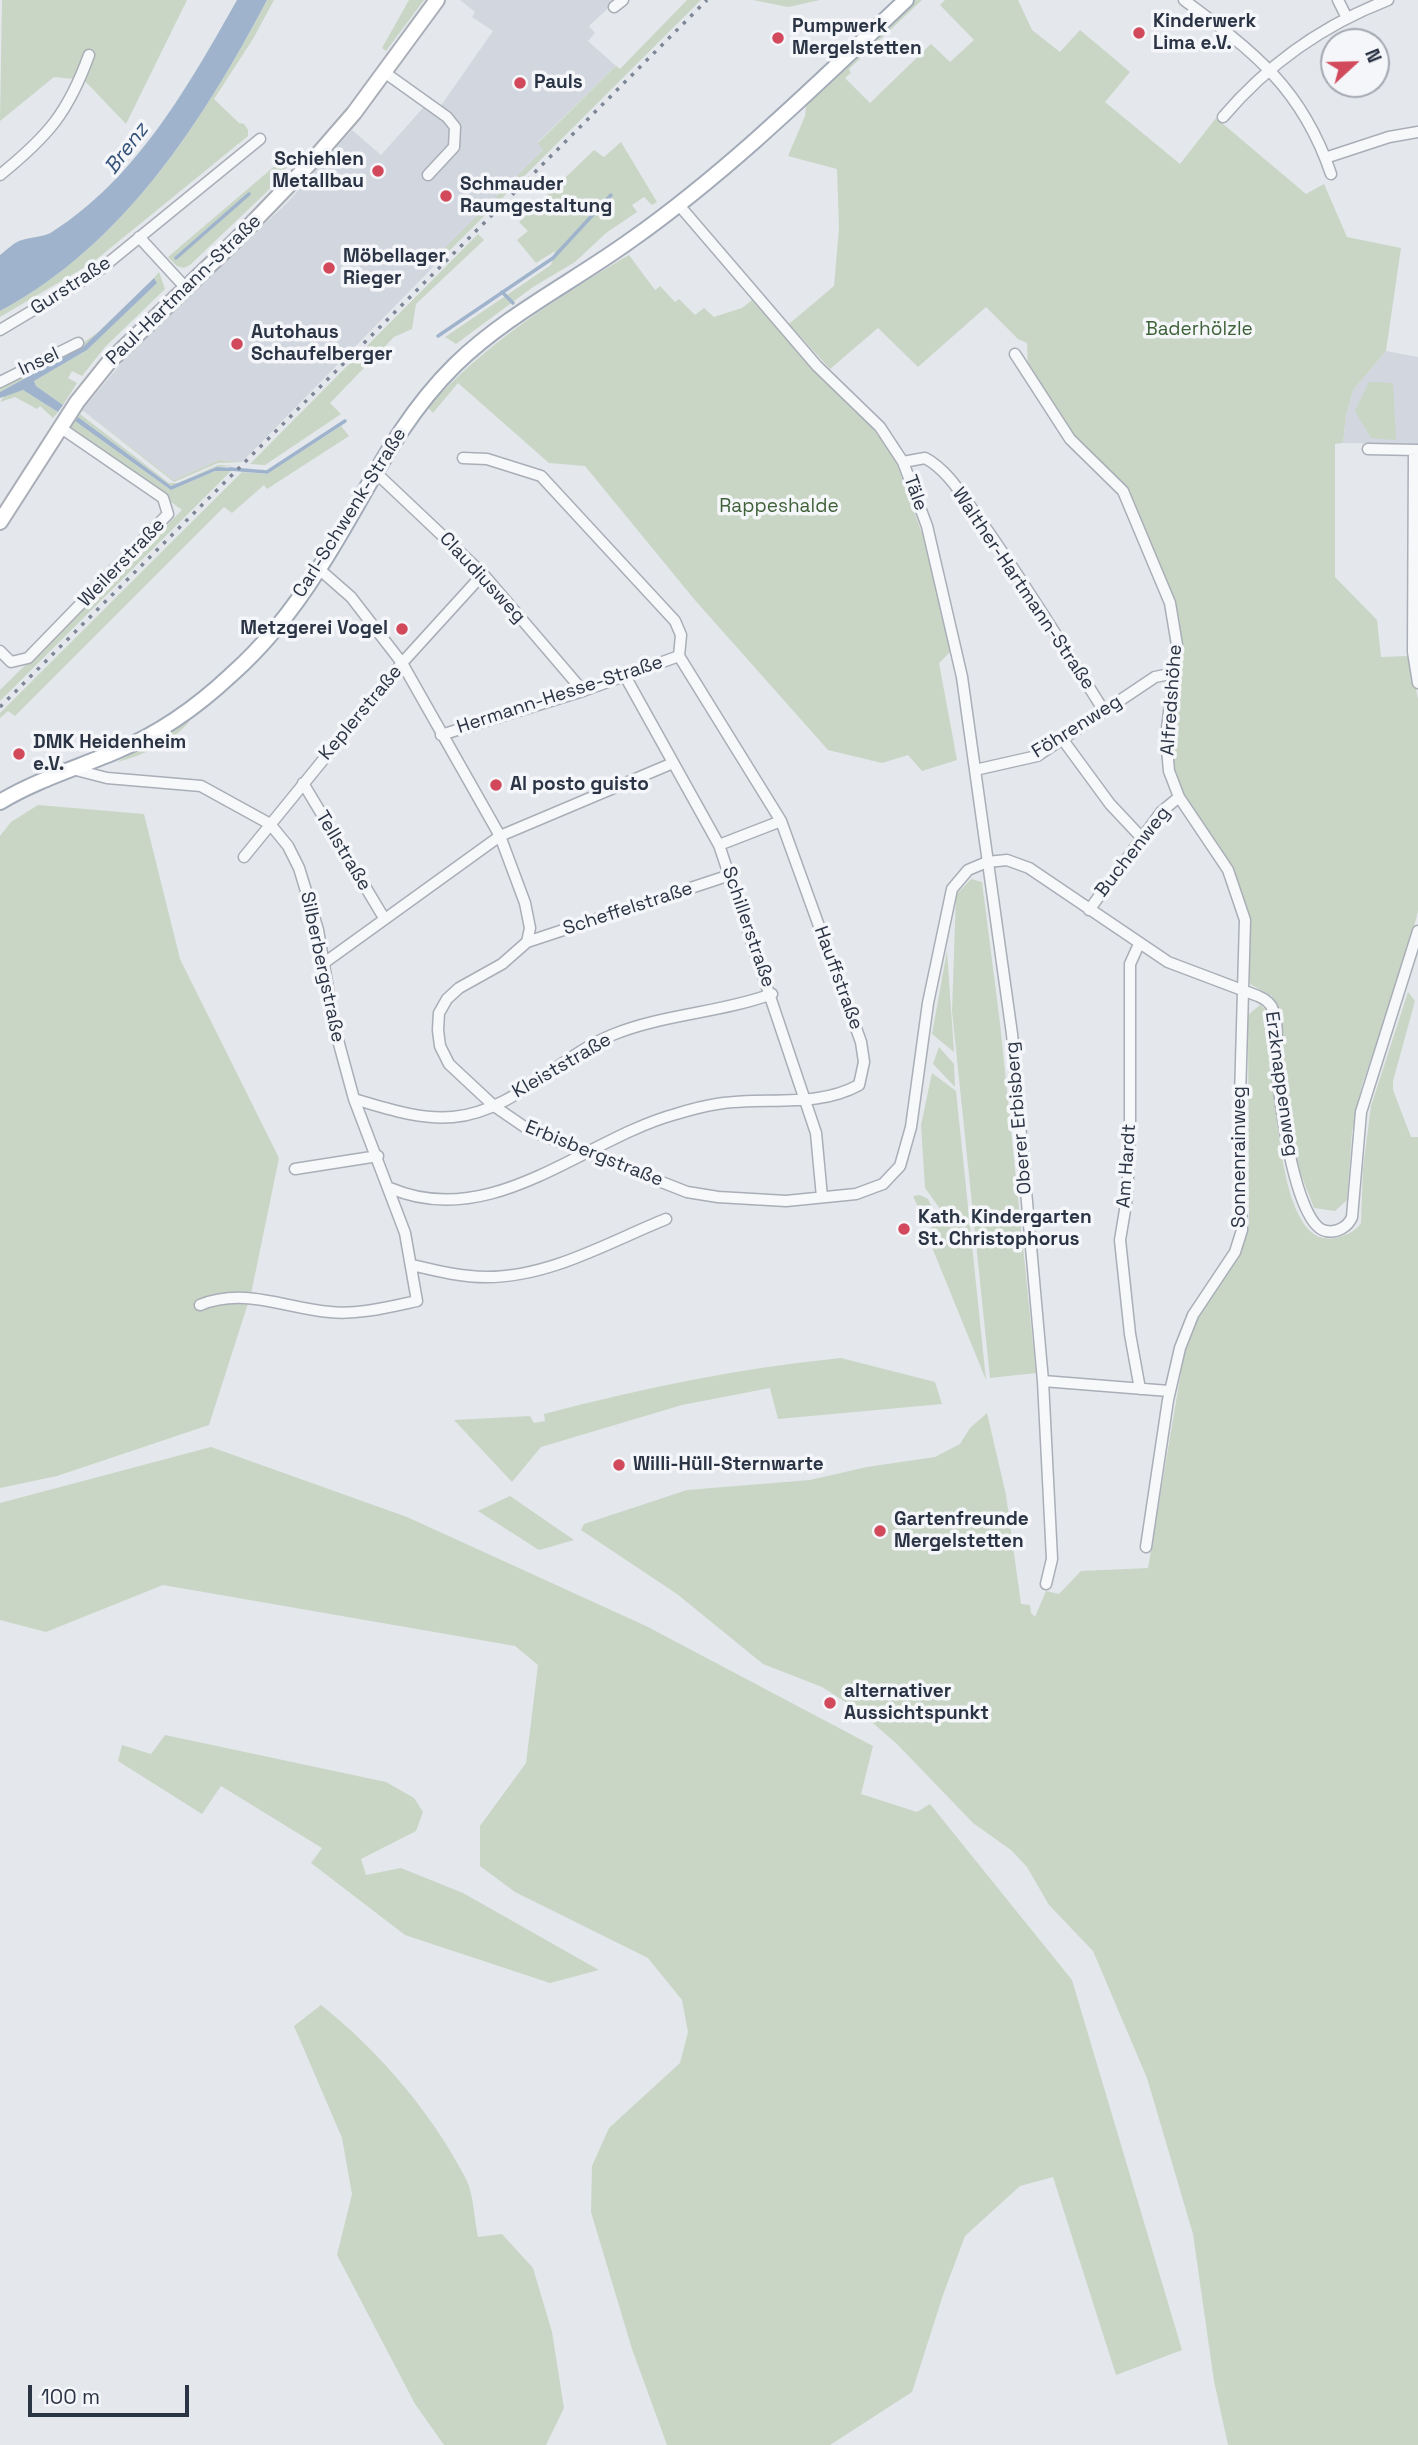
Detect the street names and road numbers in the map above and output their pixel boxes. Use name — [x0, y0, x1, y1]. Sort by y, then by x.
street label: Paul-Hartmann-Straße — [102, 210, 266, 370]
street label: Gurstraße — [27, 252, 115, 320]
street label: Insel — [15, 343, 63, 381]
street label: Carl-Schwenk-Straße — [288, 424, 412, 602]
street label: Täle — [898, 472, 932, 514]
street label: Walther-Hartmann-Straße — [947, 484, 1099, 694]
street label: Weilerstraße — [74, 514, 170, 612]
street label: Claudiusweg — [434, 528, 530, 628]
street label: Alfredshöhe — [1157, 644, 1187, 756]
street label: Hermann-Hesse-Straße — [454, 651, 666, 739]
street label: Keplerstraße — [315, 661, 407, 765]
street label: Föhrenweg — [1028, 690, 1126, 764]
street label: Buchenweg — [1091, 802, 1175, 902]
street label: Tellstraße — [310, 807, 376, 895]
street label: Schillerstraße — [717, 864, 779, 990]
street label: Scheffelstraße — [560, 877, 696, 941]
street label: Silberbergstraße — [295, 890, 349, 1044]
street label: Hauffstraße — [809, 923, 867, 1033]
street label: Erzknappenweg — [1260, 1010, 1302, 1158]
street label: Kleiststraße — [509, 1029, 615, 1103]
street label: Oberer Erbisberg — [1001, 1041, 1037, 1195]
street label: Sonnenrainweg — [1229, 1086, 1251, 1228]
street label: Erbisbergstraße — [522, 1116, 666, 1192]
street label: Am Hardt — [1113, 1123, 1141, 1209]

